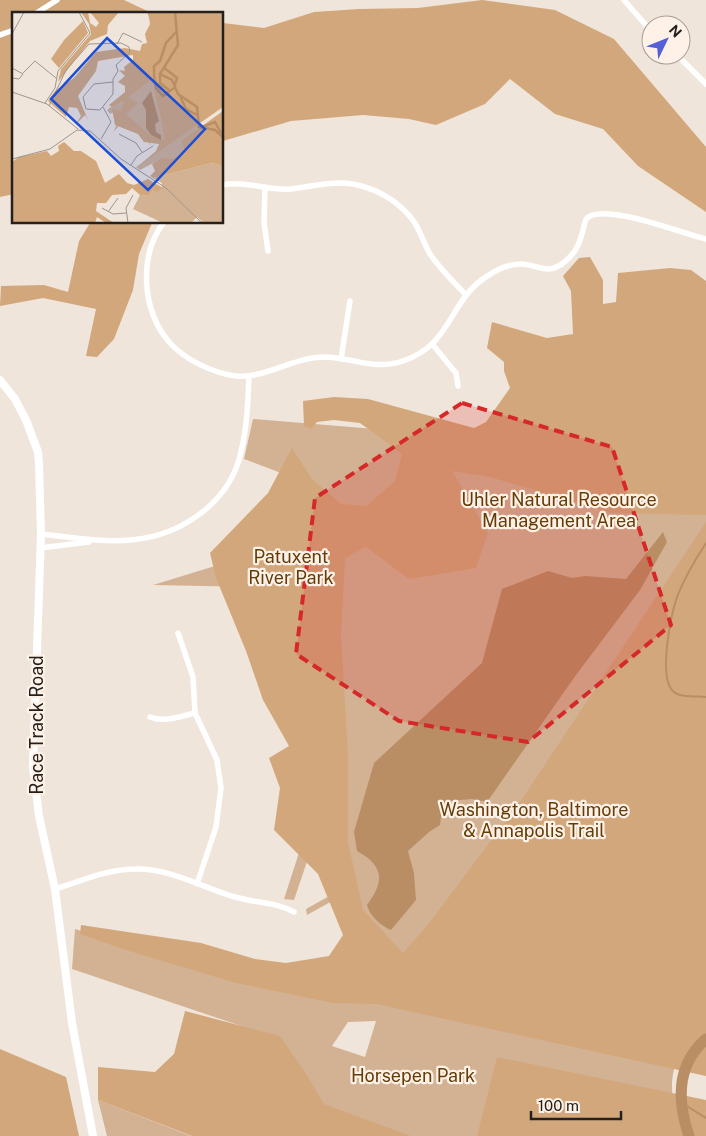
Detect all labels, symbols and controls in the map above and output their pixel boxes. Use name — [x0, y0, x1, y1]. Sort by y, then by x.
inset map — [12, 12, 224, 224]
north arrow — [641, 15, 691, 65]
text: N — [666, 22, 685, 41]
park label: Uhler Natural Resource Management Area — [461, 489, 657, 531]
park label: Patuxent River Park — [248, 546, 334, 588]
street label: Race Track Road — [26, 655, 47, 795]
park label: Washington, Baltimore & Annapolis Trail — [439, 799, 629, 841]
park label: Horsepen Park — [351, 1065, 475, 1086]
scale bar — [531, 1088, 621, 1120]
text: 100 m — [538, 1097, 579, 1114]

